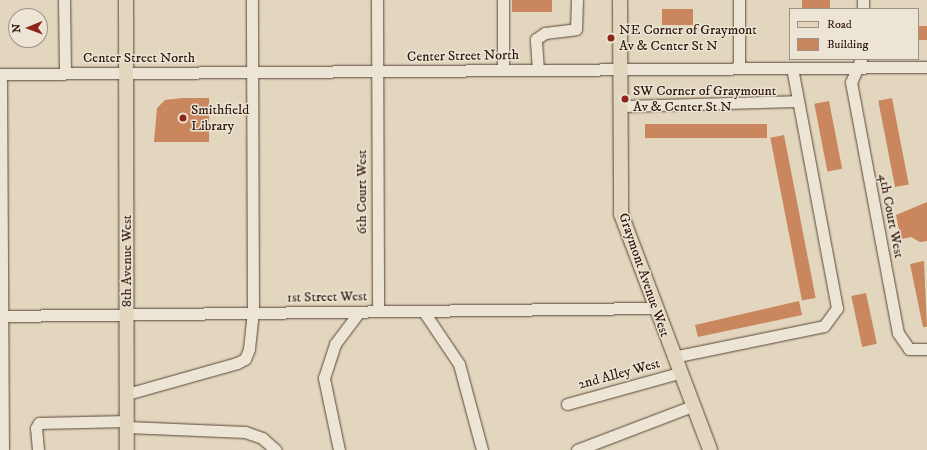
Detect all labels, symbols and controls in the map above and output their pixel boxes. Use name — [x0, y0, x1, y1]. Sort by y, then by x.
north arrow — [8, 8, 48, 48]
legend — [789, 8, 919, 60]
text: Road — [827, 17, 852, 32]
place label: NE Corner of Graymont Av & Center St N — [619, 22, 757, 54]
text: N — [10, 24, 24, 33]
marker: NE Corner of Graymont Av & Center St N — [606, 33, 616, 43]
text: Building — [827, 37, 868, 52]
street label: Center Street North — [407, 47, 519, 65]
street label: Center Street North — [83, 50, 195, 66]
place label: SW Corner of Graymount Av & Center St N — [633, 83, 776, 116]
marker: SW Corner of Graymount Av & Center St N — [620, 94, 630, 104]
place label: Smithfield Library — [191, 102, 249, 134]
marker: Smithfield Library — [178, 113, 188, 123]
street label: 6th Court West — [354, 150, 370, 234]
street label: 4th Court West — [875, 172, 907, 260]
street label: Graymont Avenue West — [615, 211, 673, 339]
street label: 8th Avenue West — [119, 215, 135, 307]
street label: 1st Street West — [287, 288, 367, 306]
street label: 2nd Alley West — [576, 355, 662, 393]

